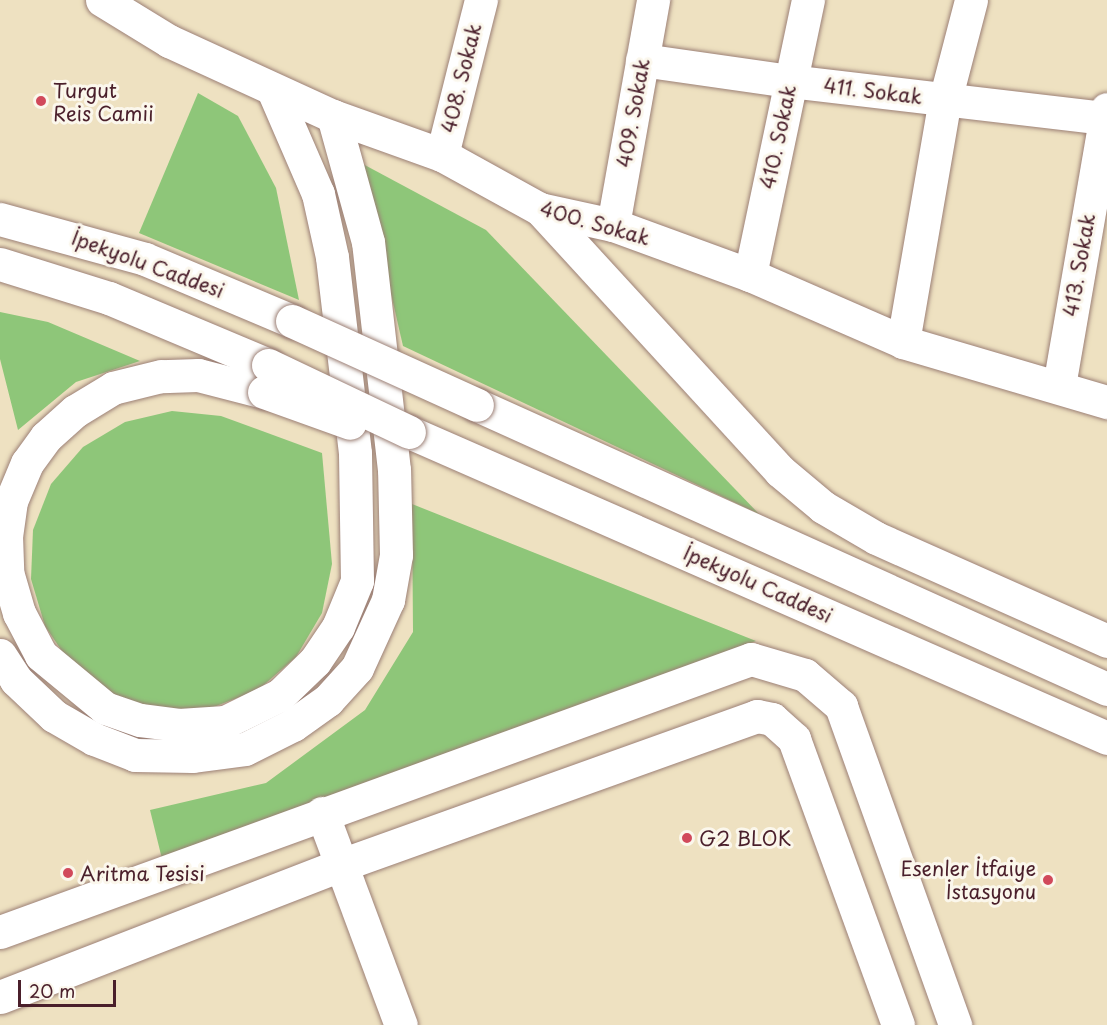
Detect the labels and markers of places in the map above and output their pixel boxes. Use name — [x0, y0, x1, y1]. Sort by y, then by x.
place label: Turgut Reis Camii — [53, 78, 154, 125]
marker: Turgut Reis Camii — [34, 94, 48, 108]
place label: G2 BLOK — [699, 826, 791, 850]
marker: G2 BLOK — [680, 831, 694, 845]
place label: Esenler İtfaiye İstasyonu — [899, 856, 1036, 903]
place label: Aritma Tesisi — [80, 861, 205, 885]
marker: Aritma Tesisi — [61, 866, 75, 880]
marker: Esenler İtfaiye İstasyonu — [1041, 873, 1055, 887]

